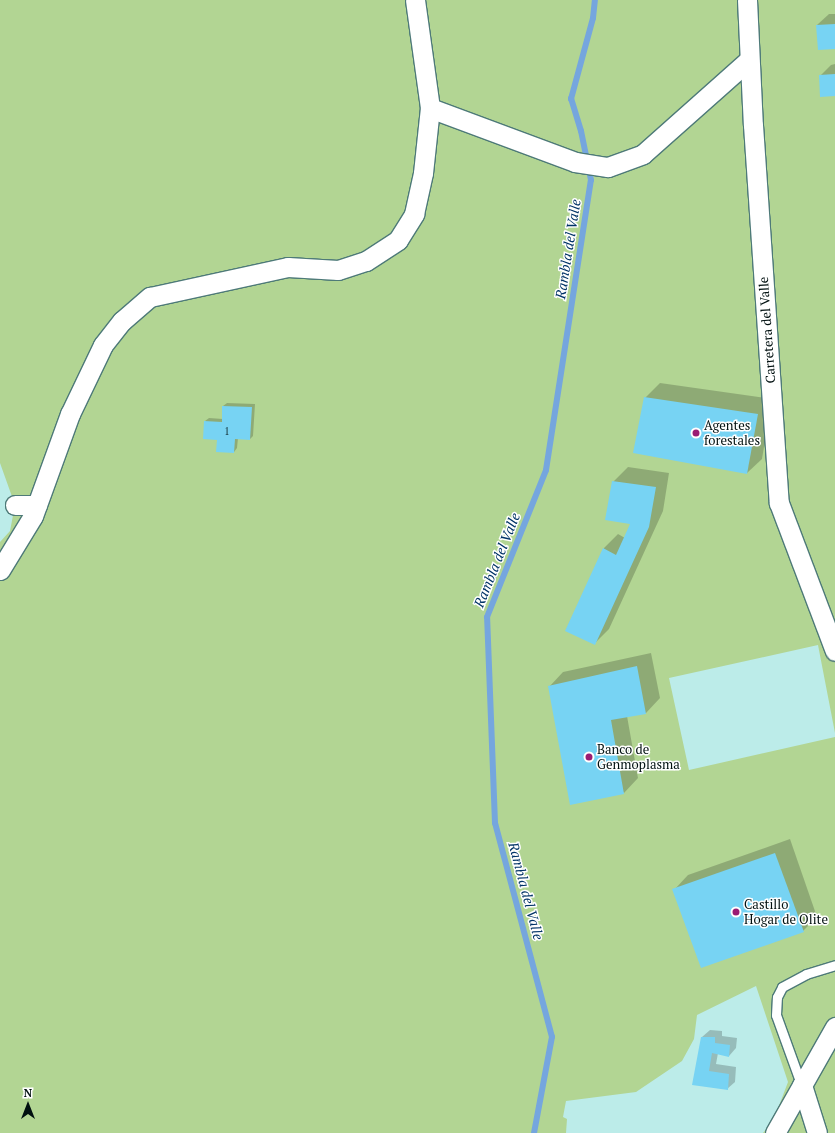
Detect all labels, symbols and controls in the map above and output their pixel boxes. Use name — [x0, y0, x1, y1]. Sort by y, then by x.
water label: Rambla del Valle — [552, 198, 584, 300]
street label: Carretera del Valle — [755, 276, 779, 384]
place label: Agentes forestales — [704, 418, 760, 449]
house number: 1 — [224, 424, 230, 438]
marker: Agentes forestales — [691, 428, 701, 438]
water label: Rambla del Valle — [470, 510, 524, 610]
place label: Banco de Genmoplasma — [597, 742, 680, 773]
marker: Banco de Genmoplasma — [584, 752, 594, 762]
water label: Rambla del Valle — [505, 840, 547, 942]
place label: Castillo Hogar de Olite — [744, 897, 828, 928]
marker: Castillo Hogar de Olite — [731, 907, 741, 917]
north arrow — [8, 1085, 48, 1125]
text: N — [24, 1086, 32, 1100]

